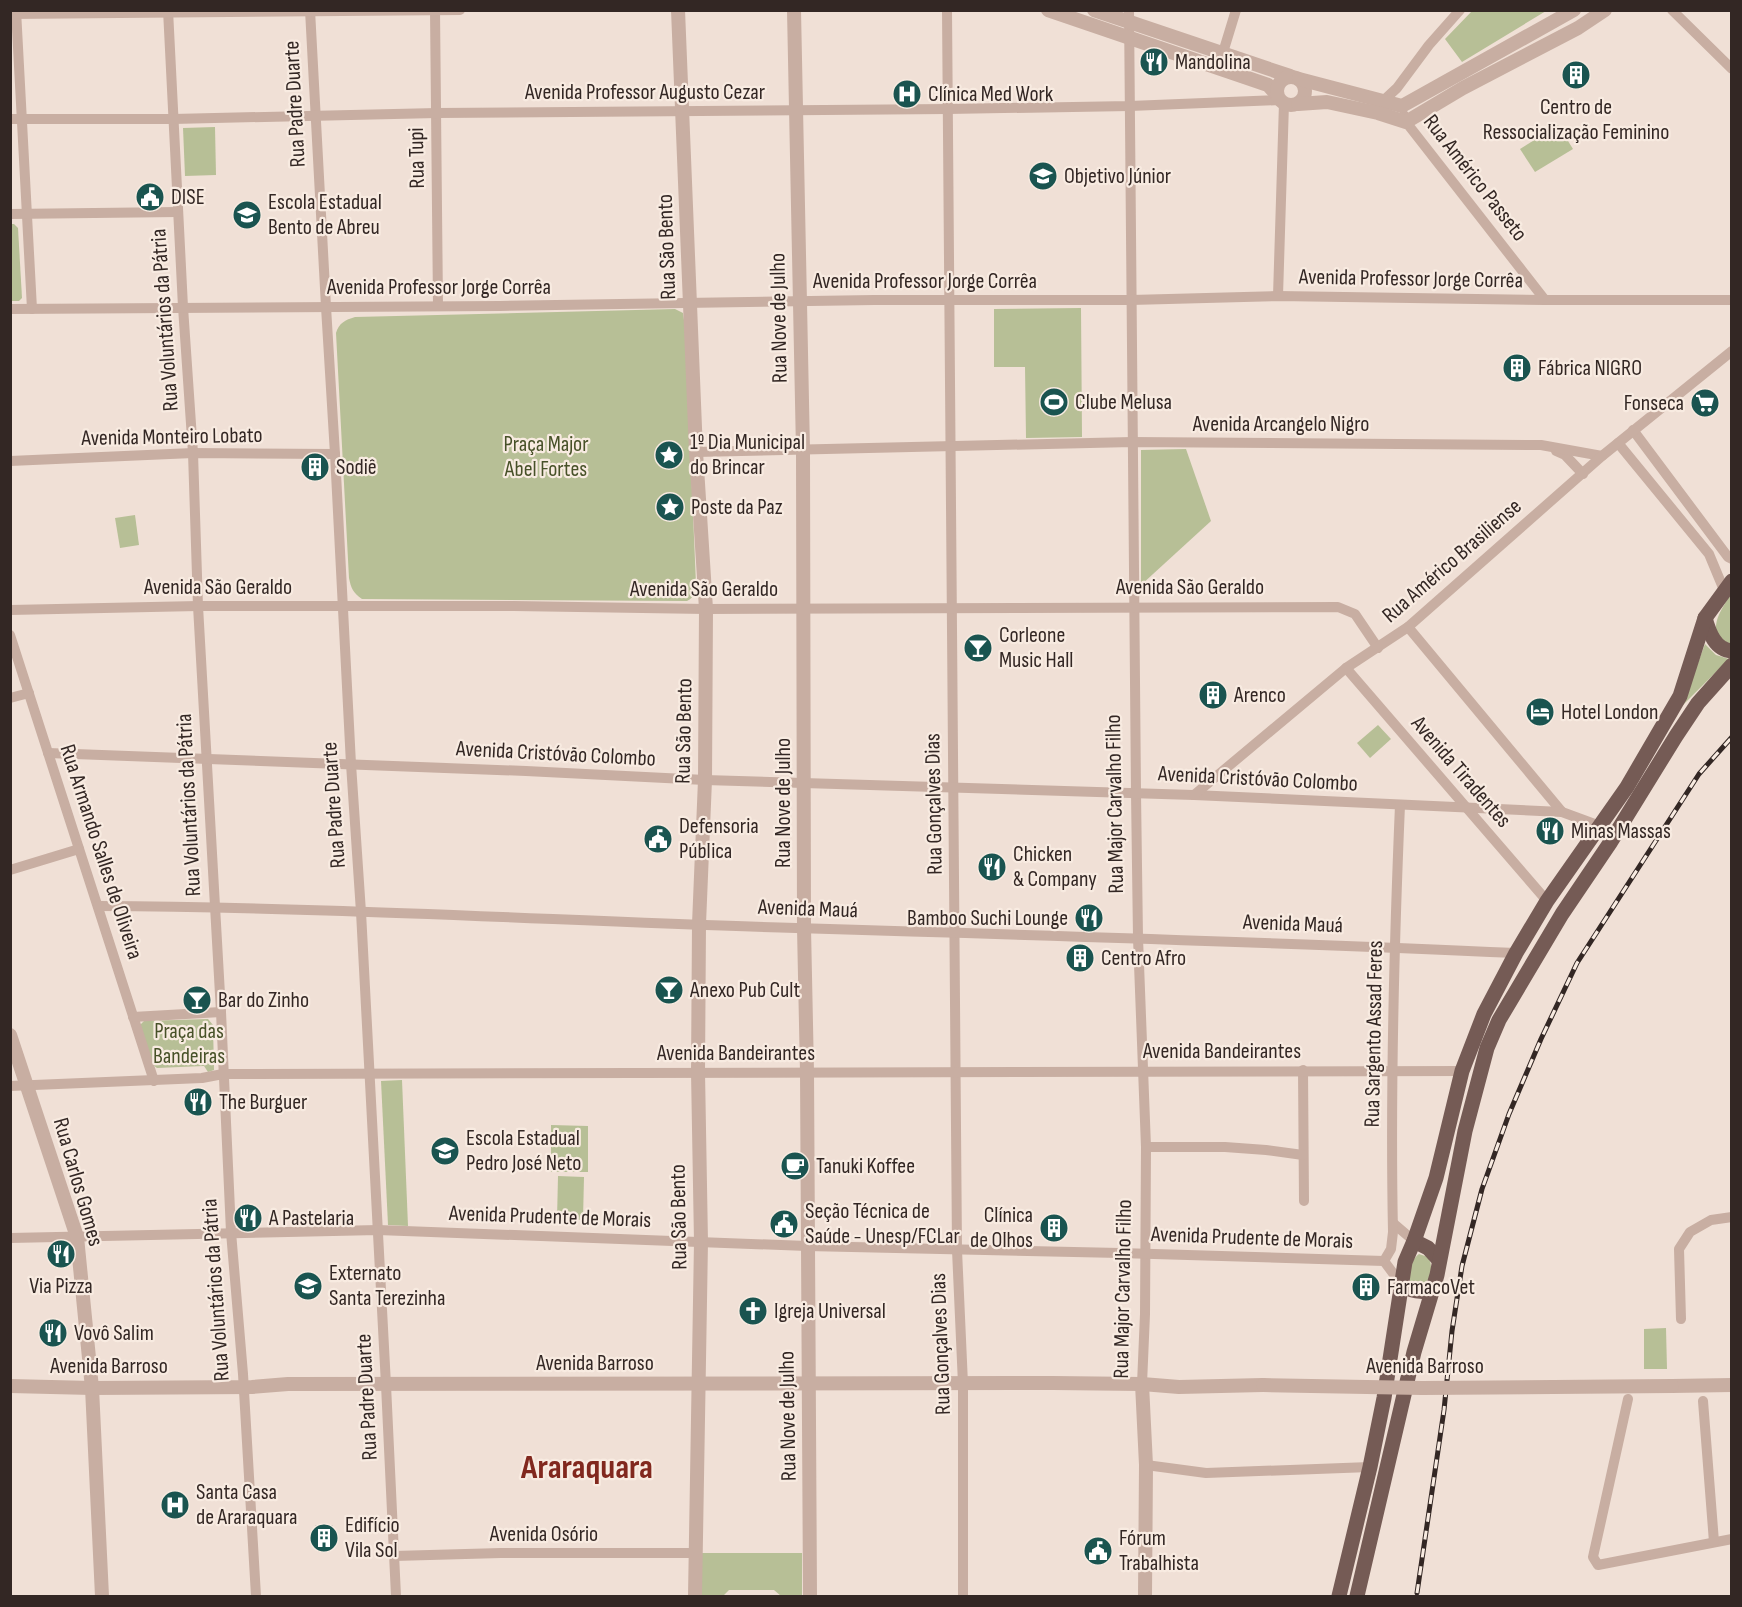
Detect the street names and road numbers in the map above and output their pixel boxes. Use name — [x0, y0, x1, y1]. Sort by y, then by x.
street label: Rua Padre Duarte — [278, 40, 312, 168]
street label: Avenida Professor Augusto Cezar — [524, 79, 765, 106]
street label: Rua Américo Passeto — [1417, 109, 1533, 247]
street label: Rua Tupi — [403, 127, 431, 189]
street label: Rua São Bento — [652, 194, 682, 300]
street label: Rua Voluntários da Pátria — [145, 228, 185, 412]
street label: Rua Nove de Julho — [764, 253, 794, 383]
street label: Avenida Professor Jorge Corrêa — [1298, 264, 1523, 294]
street label: Avenida Professor Jorge Corrêa — [812, 268, 1037, 295]
street label: Avenida Professor Jorge Corrêa — [326, 274, 551, 301]
street label: Avenida Arcangelo Nigro — [1192, 411, 1369, 438]
street label: Avenida Monteiro Lobato — [80, 422, 263, 452]
street label: Rua Américo Brasiliense — [1377, 493, 1527, 629]
street label: Avenida São Geraldo — [143, 574, 292, 601]
street label: Avenida São Geraldo — [1115, 574, 1264, 601]
street label: Avenida São Geraldo — [629, 576, 778, 603]
street label: Rua São Bento — [670, 678, 698, 784]
street label: Avenida Tiradentes — [1404, 710, 1517, 833]
street label: Rua Voluntários da Pátria — [171, 713, 207, 897]
street label: Rua Major Carvalho Filho — [1100, 714, 1130, 894]
street label: Rua Gonçalves Dias — [919, 733, 949, 875]
street label: Avenida Cristóvão Colombo — [455, 735, 656, 773]
street label: Rua Nove de Julho — [770, 738, 797, 868]
street label: Rua Armando Salles de Oliveira — [54, 741, 148, 963]
street label: Rua Padre Duarte — [316, 741, 352, 869]
street label: Avenida Cristóvão Colombo — [1157, 760, 1358, 798]
street label: Avenida Mauá — [756, 894, 859, 924]
street label: Avenida Mauá — [1241, 909, 1344, 939]
street label: Rua Sargento Assad Feres — [1359, 940, 1389, 1128]
street label: Avenida Bandeirantes — [1142, 1038, 1301, 1065]
street label: Avenida Bandeirantes — [656, 1040, 815, 1067]
street label: Rua Carlos Gomes — [47, 1115, 109, 1249]
street label: Rua São Bento — [665, 1164, 693, 1270]
street label: Rua Voluntários da Pátria — [196, 1198, 236, 1382]
street label: Rua Major Carvalho Filho — [1108, 1199, 1138, 1379]
street label: Avenida Prudente de Morais — [447, 1200, 652, 1234]
street label: Avenida Prudente de Morais — [1149, 1221, 1354, 1255]
street label: Rua Gonçalves Dias — [925, 1273, 957, 1415]
street label: Rua Padre Duarte — [350, 1333, 384, 1461]
street label: Avenida Barroso — [535, 1350, 654, 1377]
street label: Rua Nove de Julho — [773, 1351, 803, 1481]
street label: Avenida Barroso — [49, 1353, 168, 1380]
street label: Avenida Barroso — [1365, 1353, 1484, 1380]
street label: Avenida Osório — [489, 1521, 598, 1548]

